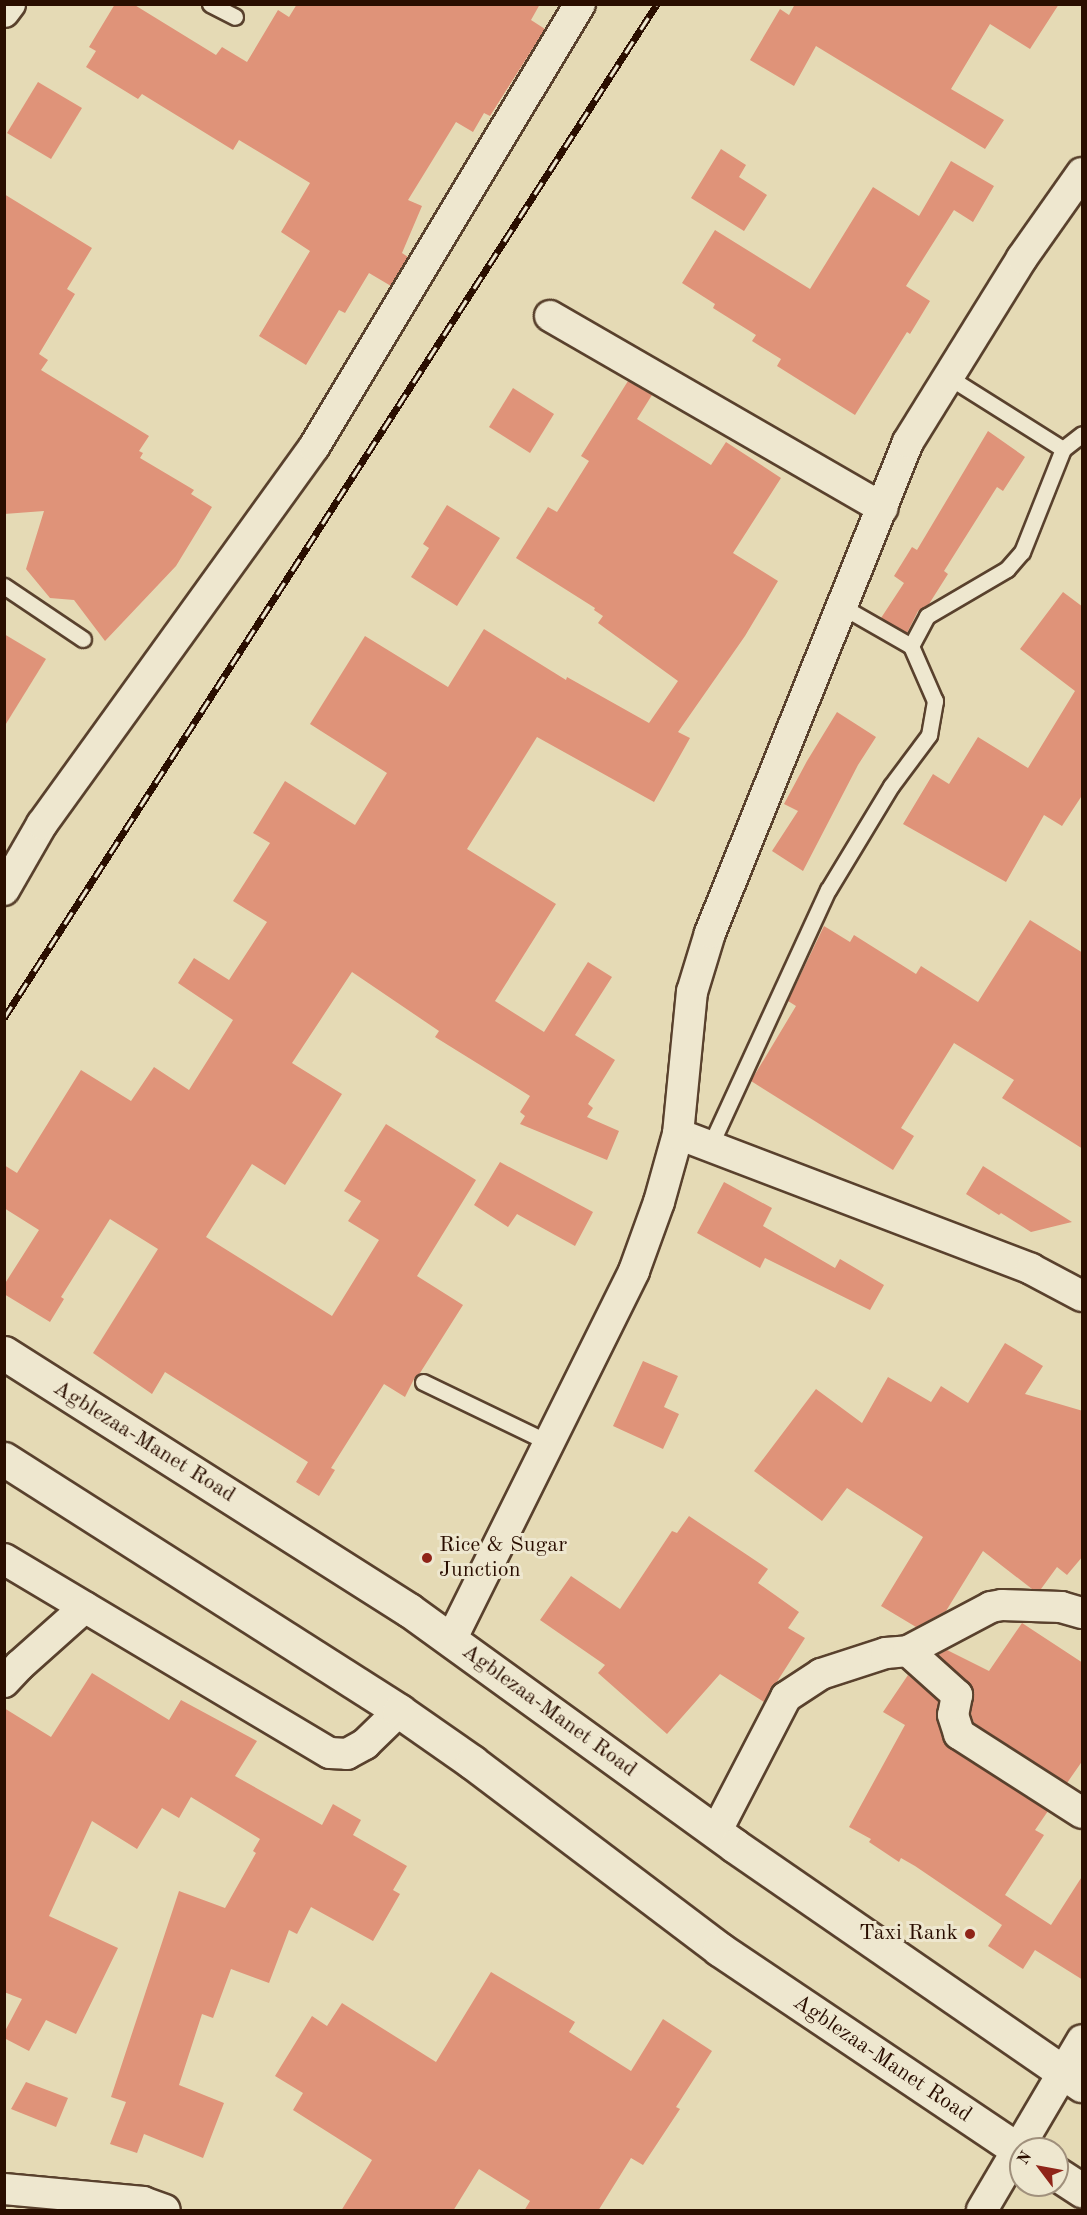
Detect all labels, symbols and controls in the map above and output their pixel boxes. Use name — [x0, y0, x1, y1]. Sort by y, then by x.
street label: Agblezaa-Manet Road — [48, 1375, 240, 1509]
place label: Rice & Sugar Junction — [439, 1532, 567, 1584]
marker: Rice & Sugar Junction — [420, 1551, 434, 1565]
street label: Agblezaa-Manet Road — [456, 1639, 642, 1783]
place label: Taxi Rank — [859, 1921, 958, 1947]
marker: Taxi Rank — [963, 1927, 977, 1941]
street label: Agblezaa-Manet Road — [788, 1989, 976, 2129]
north arrow — [1009, 2137, 1069, 2197]
text: N — [1015, 2149, 1035, 2168]

